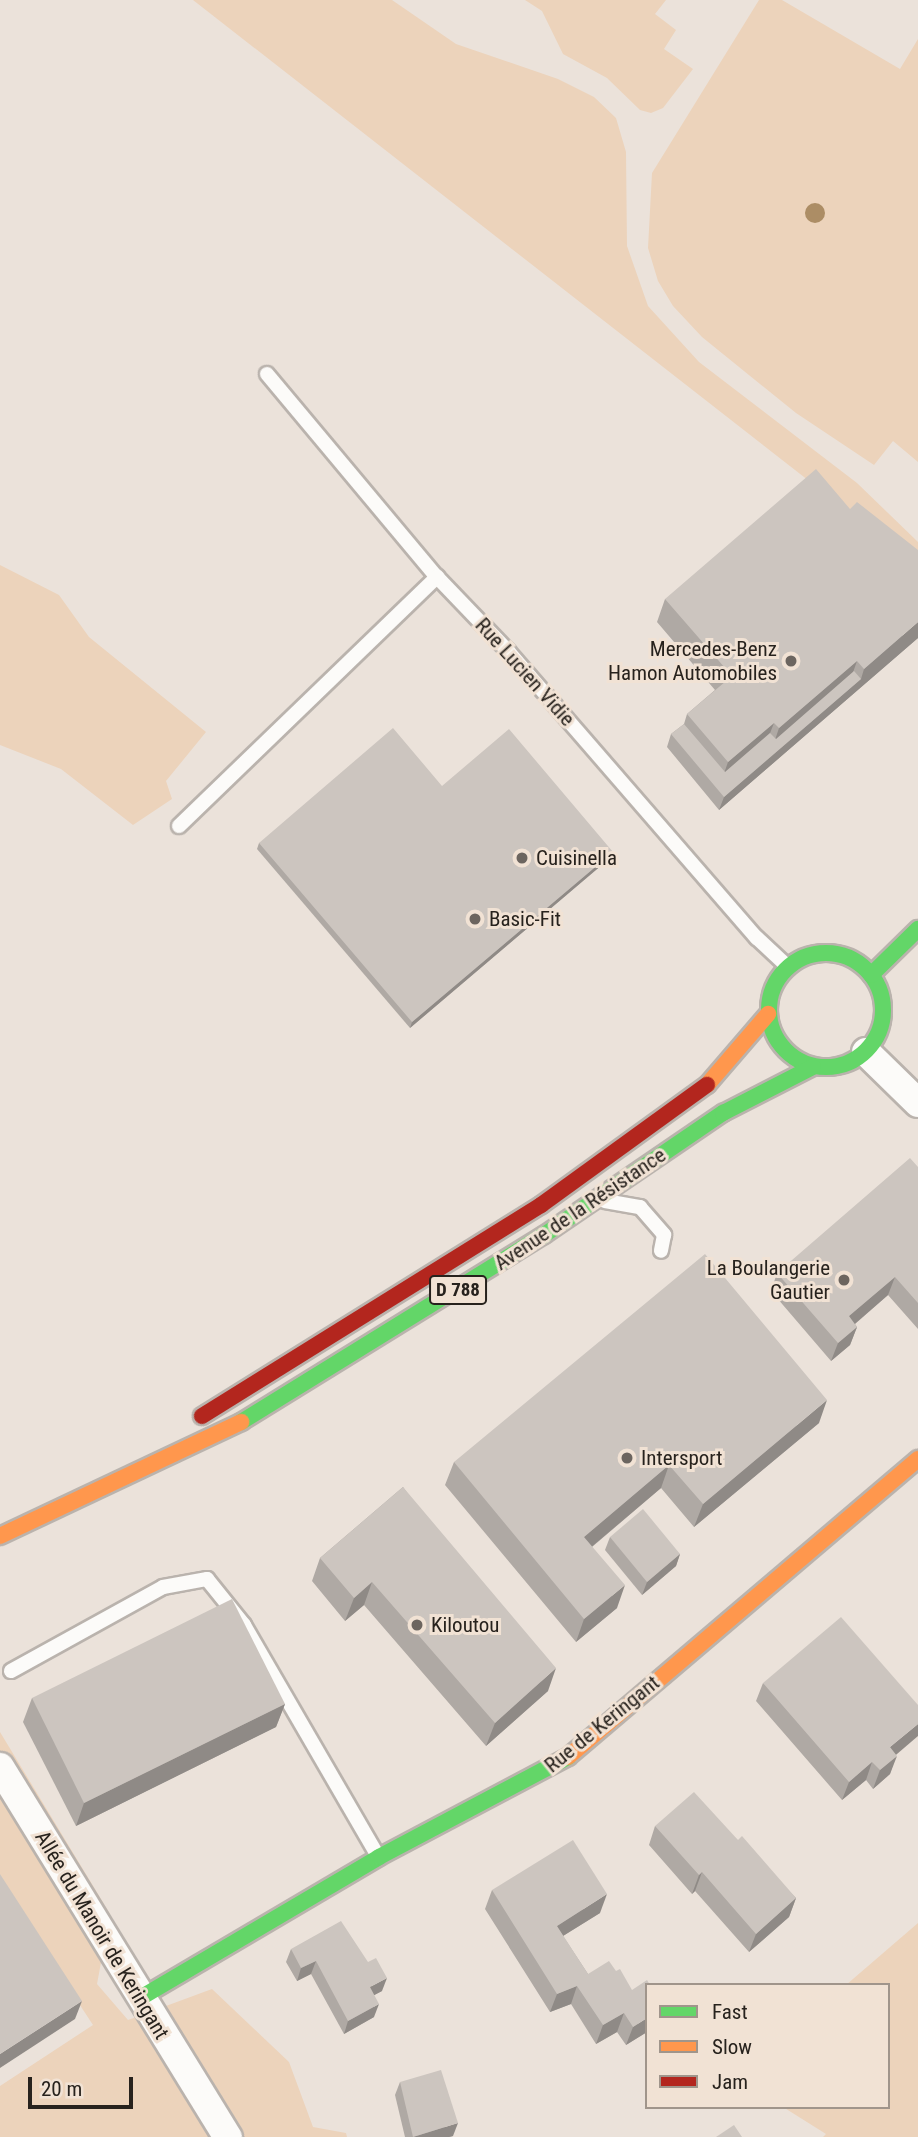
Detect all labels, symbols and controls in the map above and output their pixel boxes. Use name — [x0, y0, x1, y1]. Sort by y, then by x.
street label: Rue Lucien Vidie — [470, 613, 580, 731]
place label: Mercedes-Benz Hamon Automobiles — [608, 636, 777, 686]
marker: Mercedes-Benz Hamon Automobiles — [783, 653, 799, 669]
place label: Cuisinella — [536, 845, 617, 871]
marker: Cuisinella — [514, 850, 530, 866]
place label: Basic-Fit — [489, 906, 561, 932]
marker: Basic-Fit — [467, 911, 483, 927]
street label: Avenue de la Résistance — [490, 1142, 670, 1276]
place label: La Boulangerie Gautier — [707, 1255, 830, 1305]
marker: La Boulangerie Gautier — [836, 1272, 852, 1288]
road number: D 788 — [428, 1274, 488, 1306]
place label: Intersport — [641, 1445, 722, 1471]
marker: Intersport — [619, 1450, 635, 1466]
place label: Kiloutou — [431, 1612, 499, 1638]
marker: Kiloutou — [409, 1617, 425, 1633]
street label: Rue de Keringant — [540, 1670, 664, 1778]
street label: Allée du Manoir de Keringant — [30, 1826, 174, 2044]
legend — [645, 1983, 890, 2109]
text: Fast — [712, 2000, 748, 2024]
text: Slow — [712, 2035, 752, 2059]
scale bar — [32, 2064, 136, 2108]
text: Jam — [712, 2070, 748, 2094]
text: 20 m — [41, 2077, 82, 2101]

